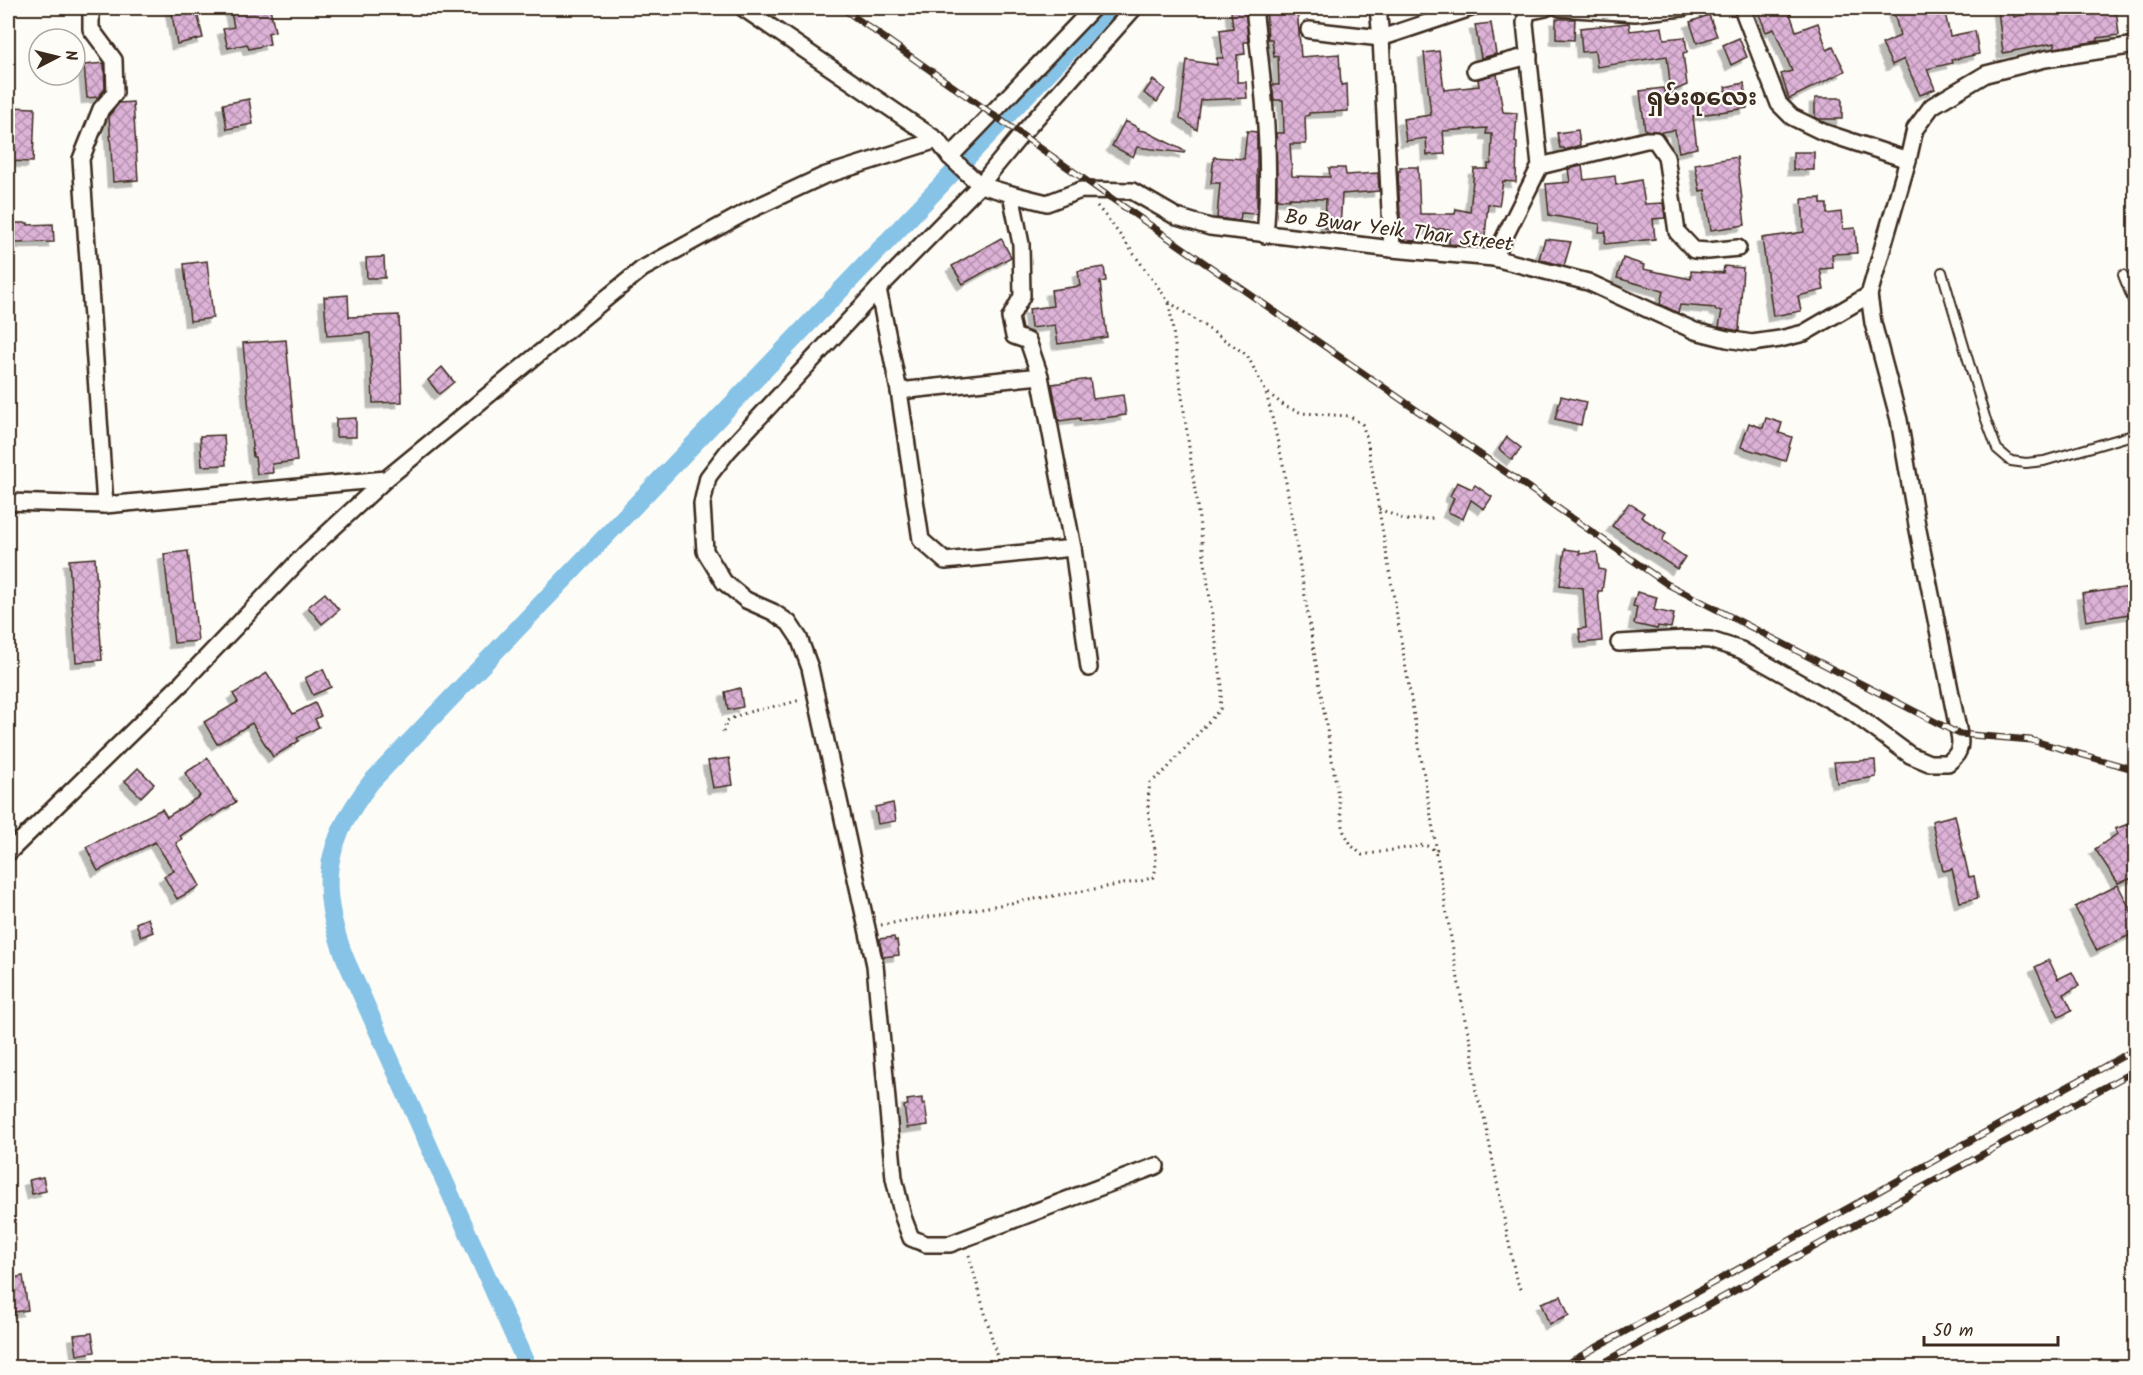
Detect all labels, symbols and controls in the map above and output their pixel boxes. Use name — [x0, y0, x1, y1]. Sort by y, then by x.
north arrow — [27, 27, 87, 87]
text: N — [57, 49, 83, 62]
district label: ရှမ်းစုလေး — [1647, 79, 1757, 118]
street label: Bo Bwar Yeik Thar Street — [1283, 201, 1516, 262]
scale bar — [1924, 1309, 2058, 1347]
text: 50 m — [1933, 1317, 1973, 1346]

